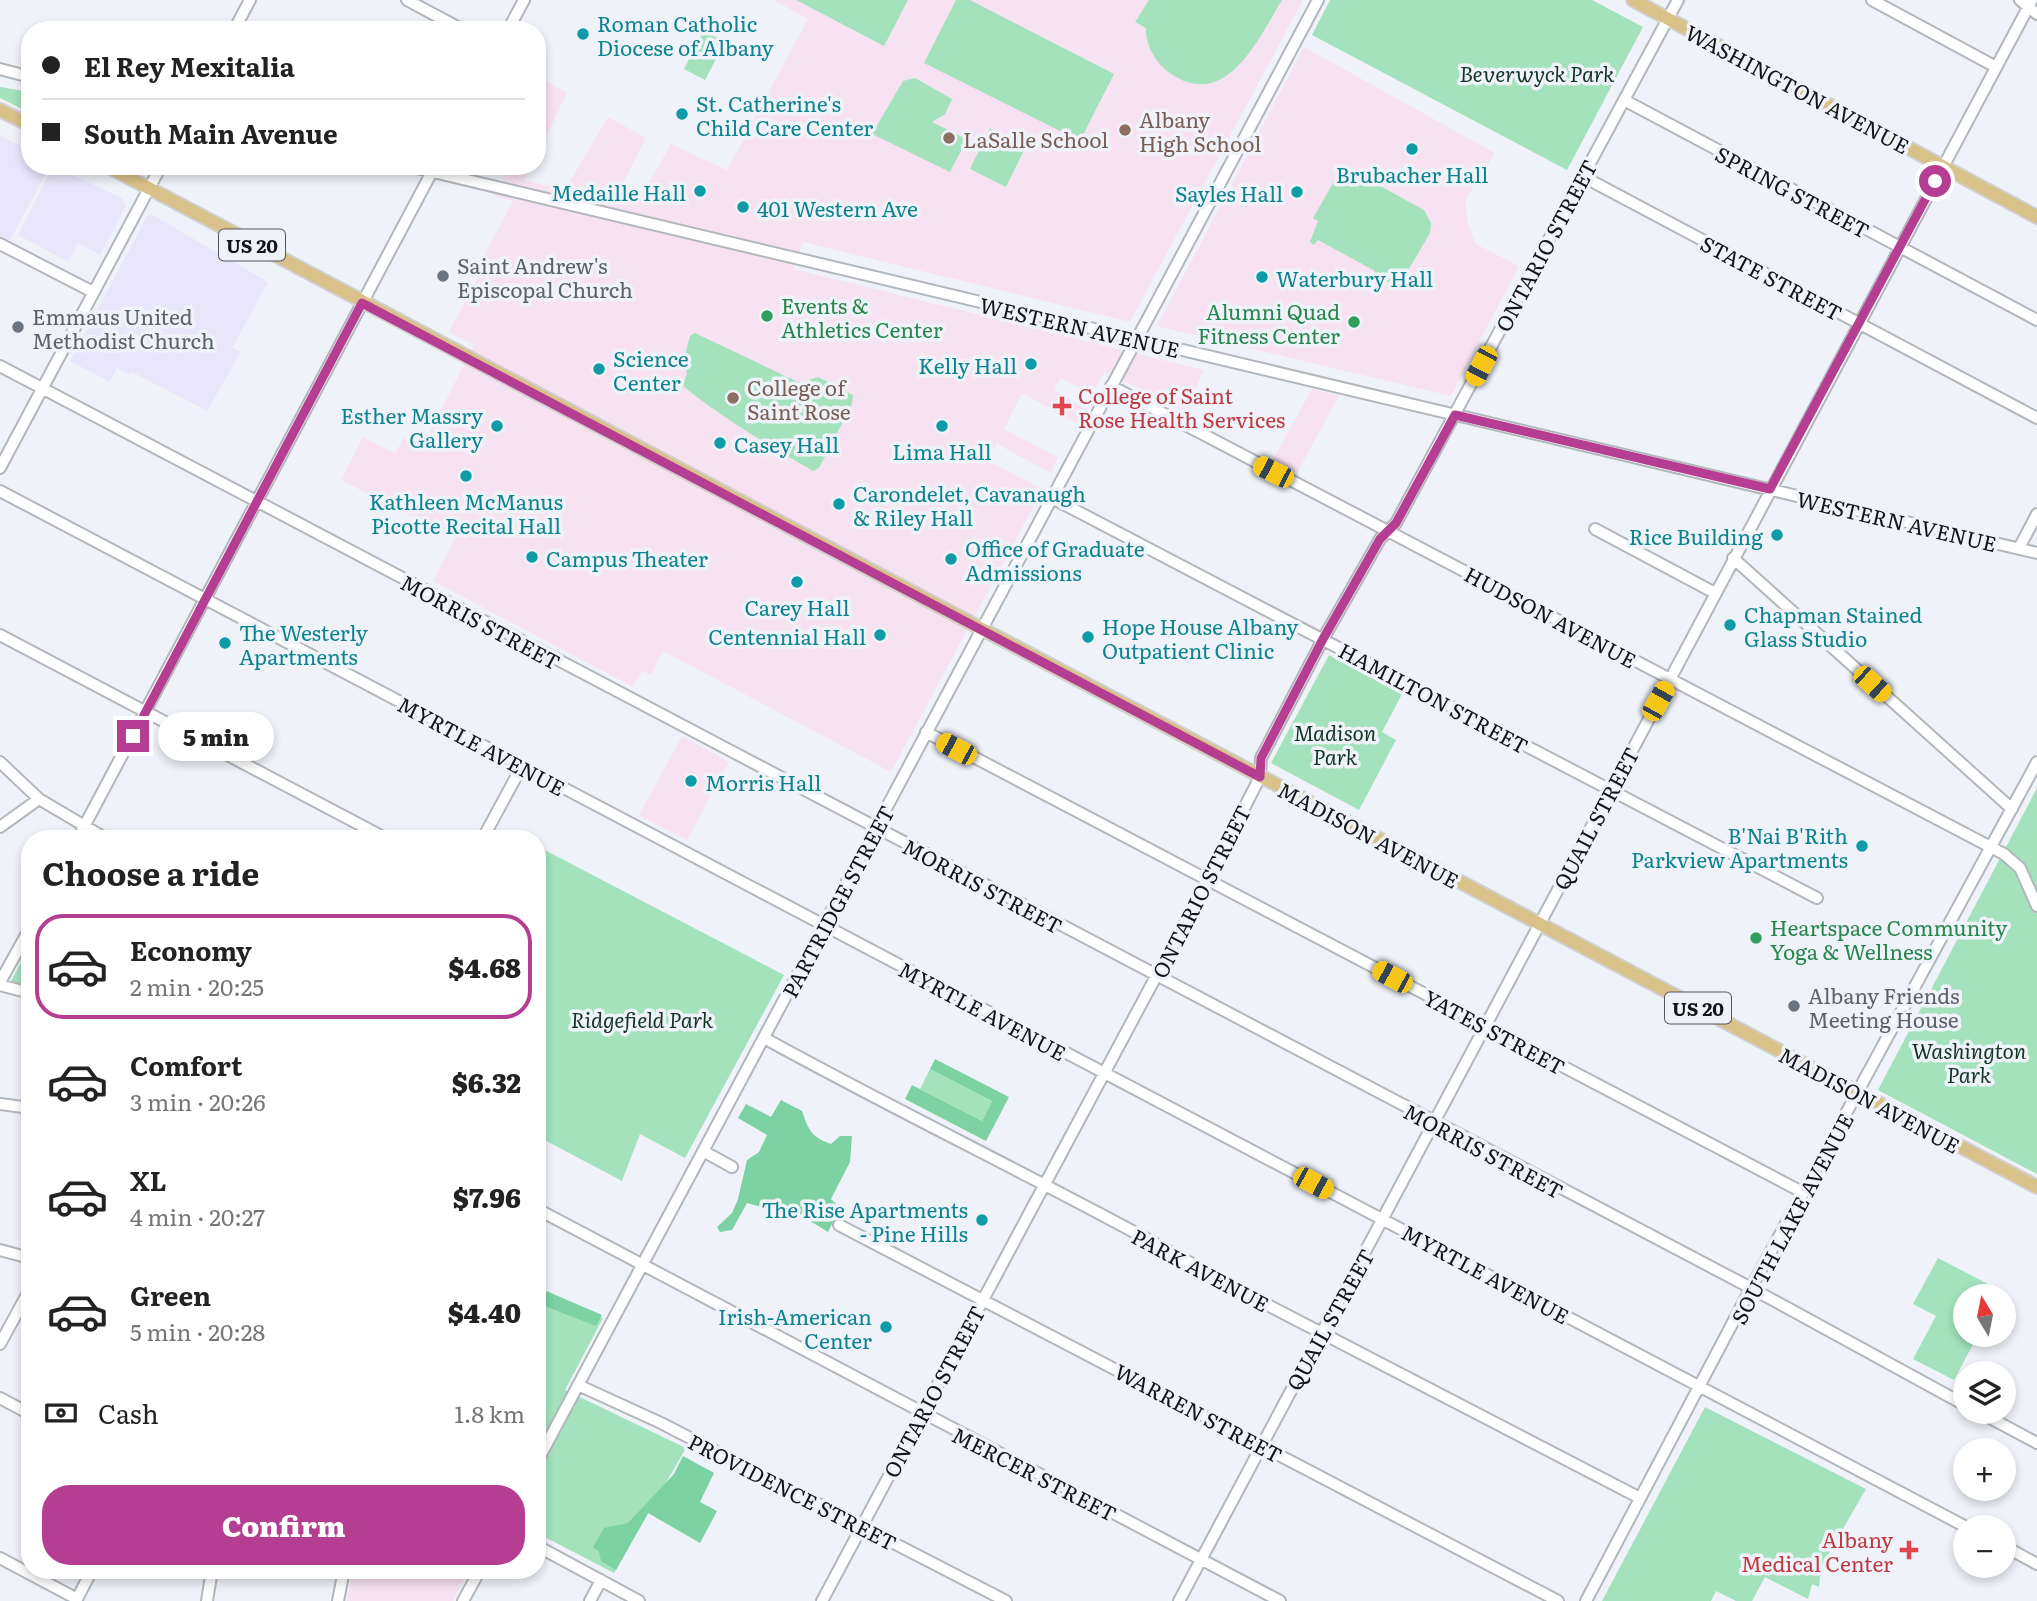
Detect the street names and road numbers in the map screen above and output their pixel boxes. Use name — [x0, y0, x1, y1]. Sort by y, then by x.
street label: WASHINGTON AVENUE — [1680, 16, 1916, 160]
street label: SPRING STREET — [1710, 137, 1876, 245]
street label: ONTARIO STREET — [1487, 153, 1603, 337]
street label: STATE STREET — [1696, 227, 1848, 327]
road number: US 20 — [219, 230, 285, 260]
street label: WESTERN AVENUE — [977, 288, 1183, 364]
street label: WESTERN AVENUE — [1794, 482, 2000, 558]
street label: HUDSON AVENUE — [1459, 558, 1643, 674]
street label: MORRIS STREET — [396, 566, 566, 676]
street label: HAMILTON STREET — [1334, 634, 1534, 760]
street label: MYRTLE AVENUE — [393, 688, 571, 802]
street label: QUAIL STREET — [1544, 741, 1646, 895]
street label: MADISON AVENUE — [1273, 773, 1465, 895]
street label: PARTRIDGE STREET — [773, 799, 901, 1003]
street label: ONTARIO STREET — [1143, 799, 1257, 983]
street label: MORRIS STREET — [898, 830, 1068, 940]
street label: MYRTLE AVENUE — [894, 953, 1072, 1067]
street label: YATES STREET — [1419, 981, 1571, 1081]
road number: US 20 — [1665, 992, 1731, 1024]
street label: MADISON AVENUE — [1774, 1038, 1966, 1160]
street label: MORRIS STREET — [1399, 1095, 1569, 1205]
street label: SOUTH LAKE AVENUE — [1722, 1107, 1860, 1329]
street label: MYRTLE AVENUE — [1397, 1216, 1575, 1330]
street label: PARK AVENUE — [1127, 1220, 1275, 1318]
street label: QUAIL STREET — [1277, 1243, 1381, 1395]
street label: ONTARIO STREET — [875, 1299, 991, 1483]
street label: WARREN STREET — [1110, 1355, 1288, 1469]
street label: MERCER STREET — [947, 1418, 1123, 1528]
street label: PROVIDENCE STREET — [683, 1425, 903, 1557]

